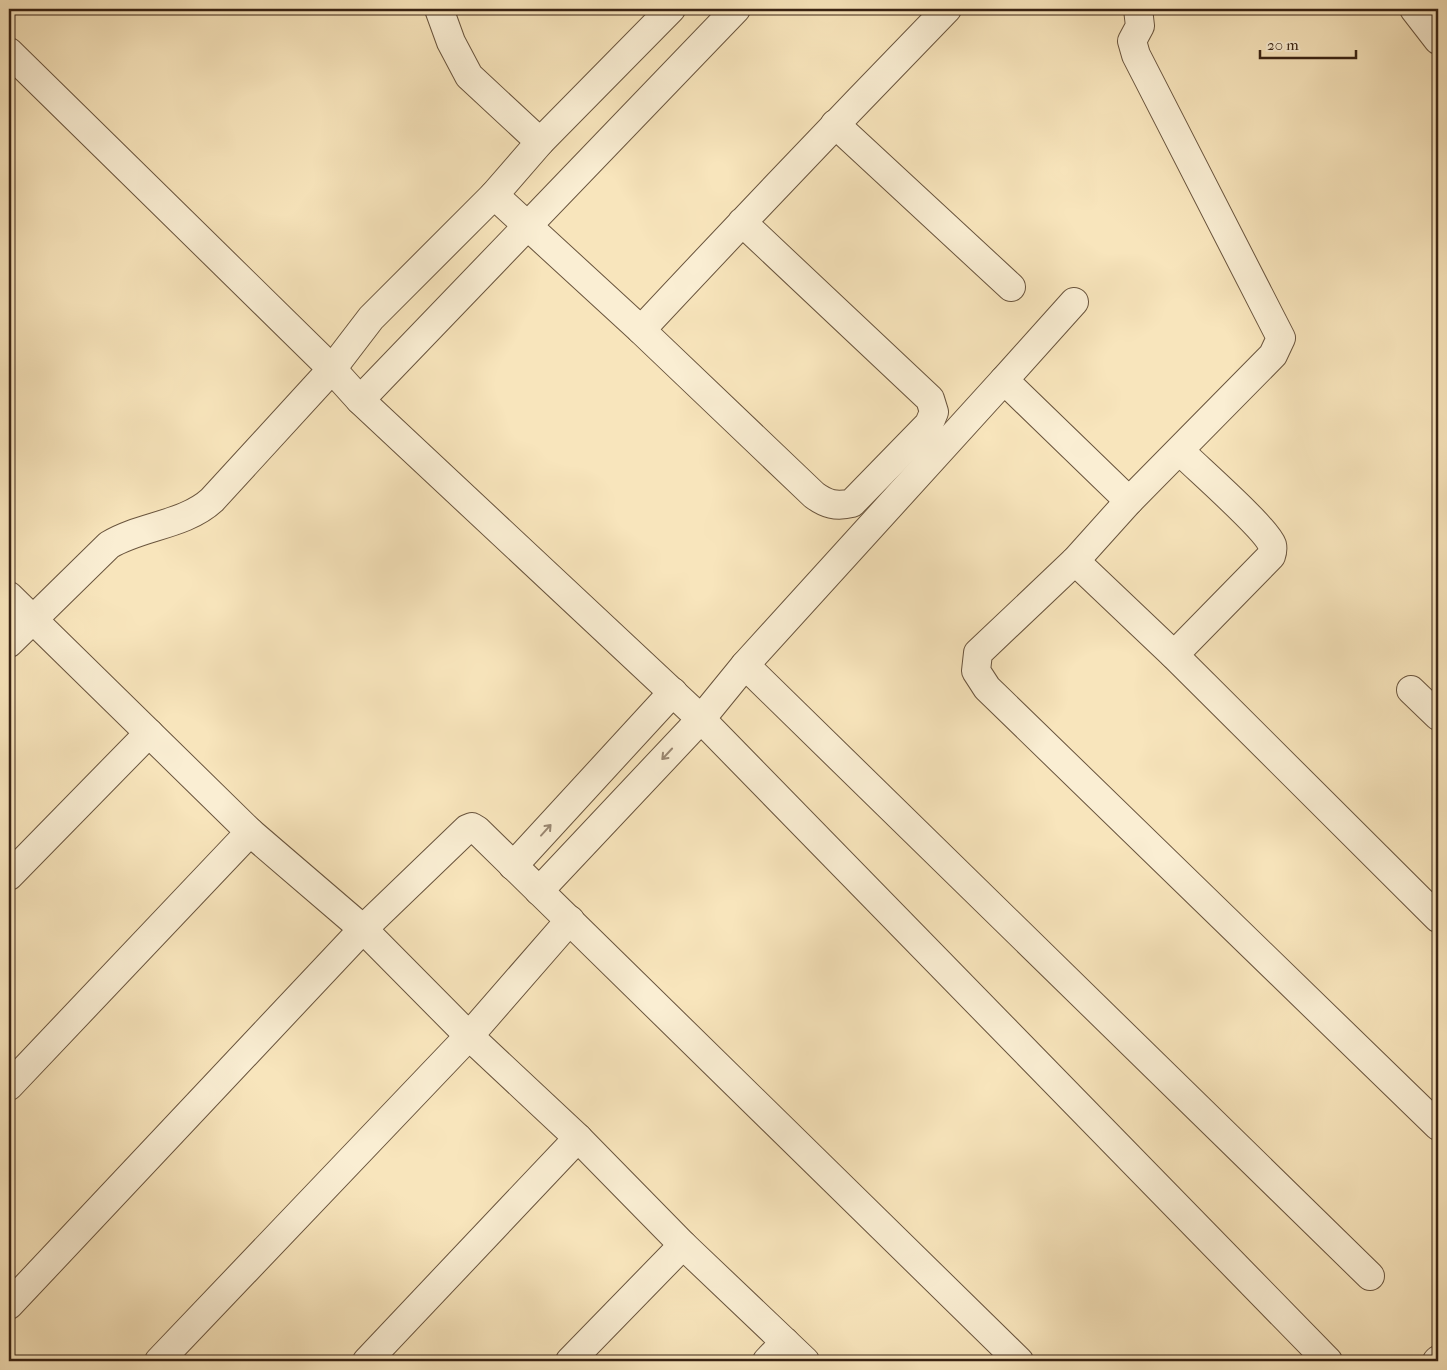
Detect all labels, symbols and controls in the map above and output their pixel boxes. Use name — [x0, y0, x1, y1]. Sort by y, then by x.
scale bar — [1260, 28, 1356, 60]
text: 20 m — [1267, 36, 1299, 54]
one-way arrow — [661, 748, 673, 761]
one-way arrow — [540, 824, 552, 837]

